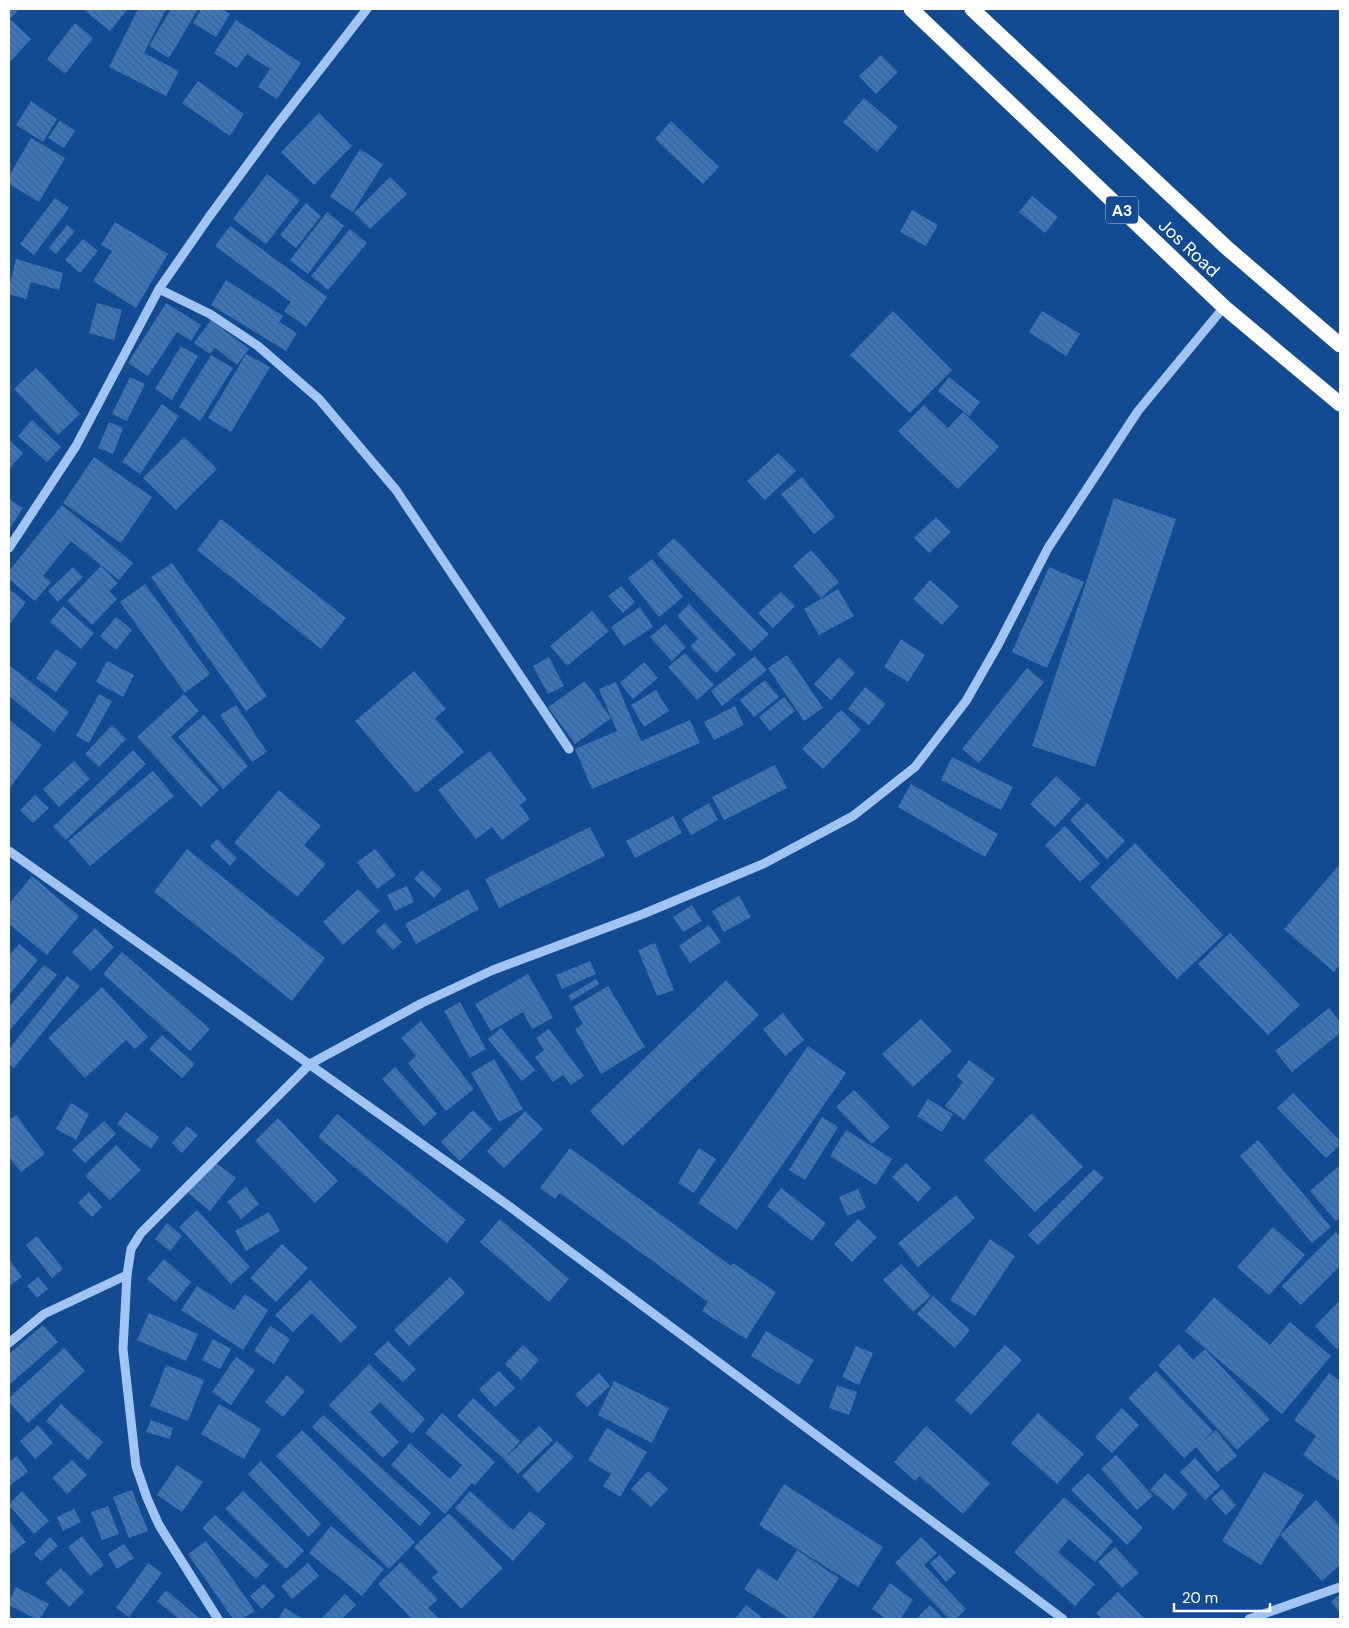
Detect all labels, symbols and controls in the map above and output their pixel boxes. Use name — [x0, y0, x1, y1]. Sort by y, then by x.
road number: A3 — [1106, 196, 1138, 224]
street label: Jos Road — [1153, 214, 1225, 282]
scale bar — [1174, 1580, 1270, 1612]
text: 20 m — [1182, 1588, 1218, 1608]

